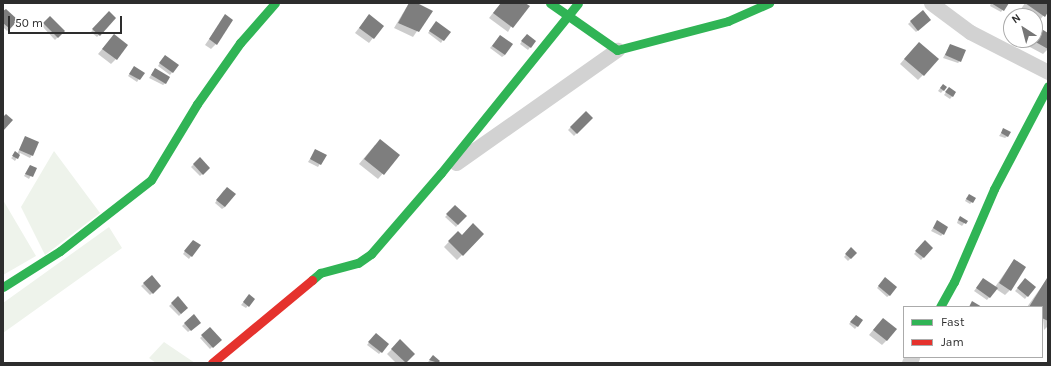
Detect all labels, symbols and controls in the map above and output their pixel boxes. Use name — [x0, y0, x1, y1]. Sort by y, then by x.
scale bar — [10, 8, 124, 34]
north arrow — [1003, 8, 1043, 48]
text: N — [1009, 11, 1023, 26]
text: 50 m — [15, 16, 43, 30]
legend — [903, 306, 1043, 358]
text: Fast — [941, 315, 964, 329]
text: Jam — [941, 335, 964, 349]

